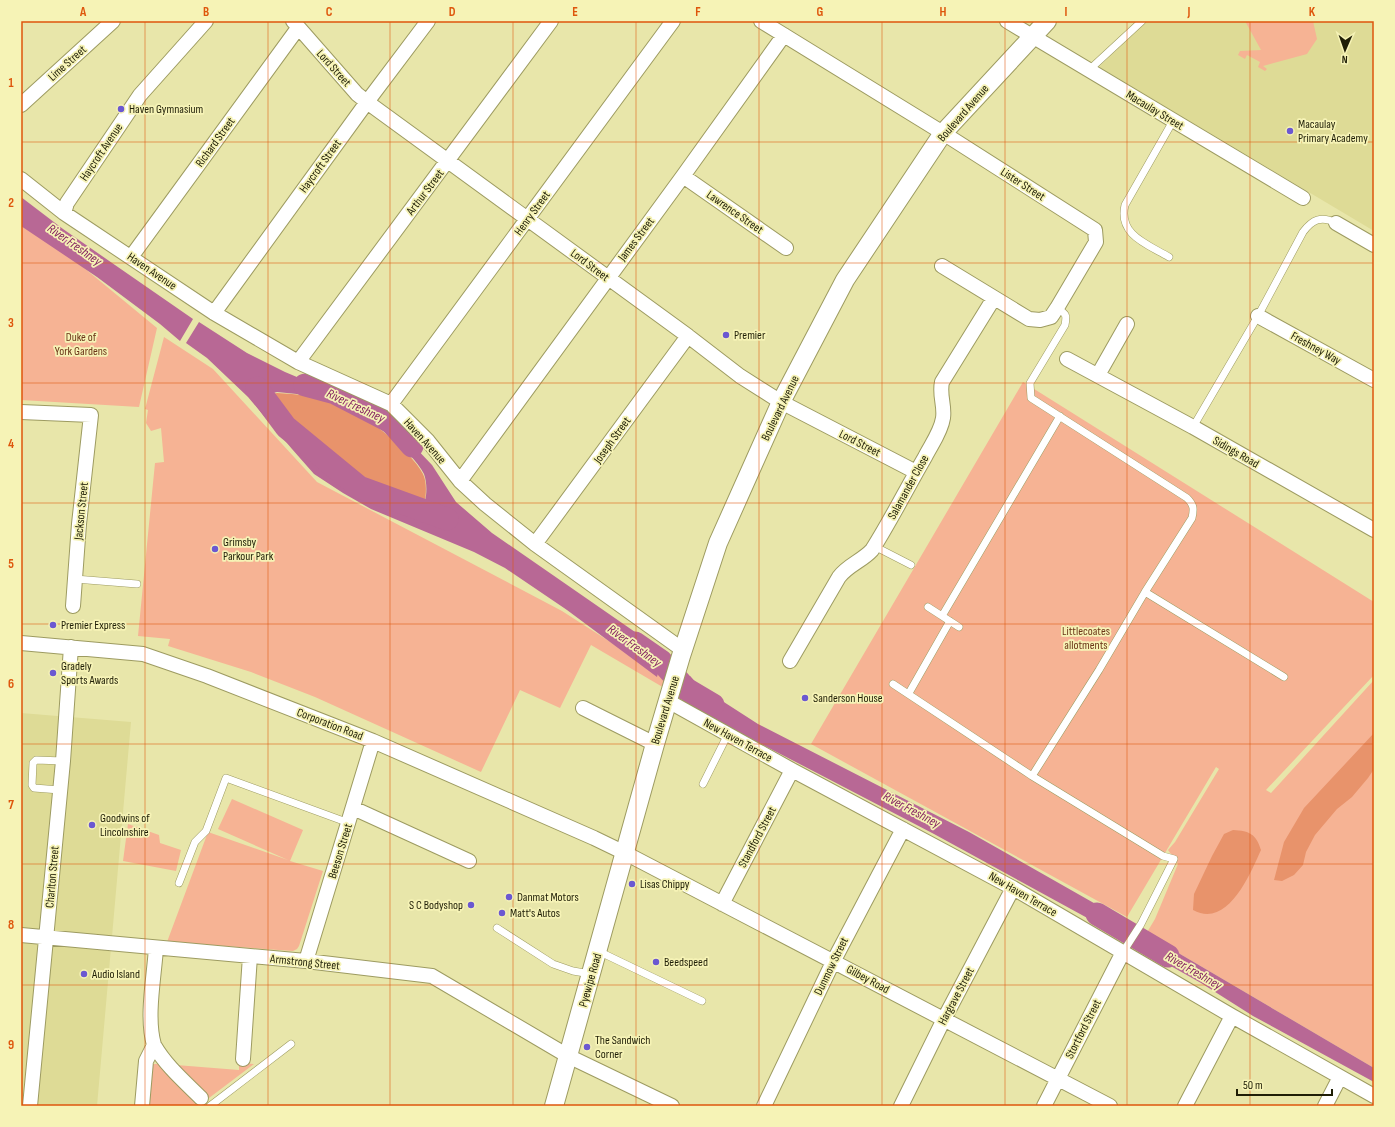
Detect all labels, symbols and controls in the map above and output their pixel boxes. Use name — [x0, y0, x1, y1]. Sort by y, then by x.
text: A — [79, 4, 87, 20]
text: B — [203, 4, 209, 20]
text: C — [326, 4, 333, 20]
text: D — [449, 4, 456, 20]
text: E — [572, 4, 578, 20]
text: F — [695, 4, 701, 20]
text: G — [817, 4, 824, 20]
text: H — [940, 4, 947, 20]
text: I — [1065, 4, 1068, 20]
text: J — [1187, 4, 1191, 20]
text: K — [1309, 4, 1316, 20]
north arrow — [1325, 30, 1365, 70]
street label: Lime Street — [45, 42, 90, 84]
street label: Lord Street — [313, 47, 354, 90]
text: N — [1341, 53, 1348, 66]
text: 1 — [8, 75, 14, 91]
street label: Boulevard Avenue — [934, 82, 992, 145]
street label: Macaulay Street — [1123, 87, 1187, 134]
place label: Haven Gymnasium — [129, 102, 204, 117]
marker: Haven Gymnasium — [116, 104, 126, 114]
street label: Richard Street — [192, 114, 239, 170]
place label: Macaulay Primary Academy — [1298, 117, 1368, 146]
street label: Haycroft Avenue — [77, 120, 126, 184]
marker: Macaulay Primary Academy — [1285, 126, 1295, 136]
street label: Haycroft Street — [296, 136, 345, 196]
street label: Lister Street — [998, 165, 1048, 205]
street label: Arthur Street — [403, 166, 448, 219]
street label: Lawrence Street — [703, 187, 766, 238]
street label: Henry Street — [511, 188, 554, 239]
text: 2 — [8, 195, 14, 211]
street label: James Street — [614, 214, 658, 265]
water label: River Freshney — [44, 220, 105, 270]
street label: Lord Street — [567, 246, 612, 285]
street label: Haven Avenue — [124, 249, 179, 293]
text: 3 — [8, 315, 14, 331]
place label: Premier — [734, 328, 766, 343]
street label: Freshney Way — [1288, 329, 1344, 369]
park label: Duke of York Gardens — [55, 330, 107, 359]
marker: Premier — [721, 330, 731, 340]
street label: Boulevard Avenue — [758, 373, 803, 443]
water label: River Freshney — [324, 385, 388, 427]
street label: Joseph Street — [590, 414, 635, 467]
street label: Haven Avenue — [400, 415, 449, 467]
street label: Lord Street — [836, 427, 883, 460]
street label: Sidings Road — [1210, 433, 1261, 472]
text: 4 — [8, 436, 14, 452]
street label: Salamander Close — [885, 452, 932, 522]
street label: Jackson Street — [71, 481, 92, 542]
place label: Grimsby Parkour Park — [223, 535, 274, 564]
marker: Grimsby Parkour Park — [210, 544, 220, 554]
text: 5 — [8, 556, 14, 572]
place label: Premier Express — [61, 618, 125, 633]
marker: Premier Express — [48, 620, 58, 630]
water label: River Freshney — [604, 621, 665, 671]
park label: Littlecoates allotments — [1062, 624, 1110, 653]
place label: Gradely Sports Awards — [61, 659, 118, 688]
marker: Gradely Sports Awards — [48, 668, 58, 678]
street label: Boulevard Avenue — [648, 674, 683, 746]
text: 6 — [8, 676, 14, 692]
place label: Sanderson House — [813, 691, 883, 706]
marker: Sanderson House — [800, 693, 810, 703]
street label: Corporation Road — [295, 705, 365, 744]
street label: New Haven Terrace — [701, 715, 775, 766]
water label: River Freshney — [880, 788, 944, 832]
text: 7 — [8, 797, 14, 813]
street label: Standford Street — [735, 804, 780, 870]
place label: Goodwins of Lincolnshire — [100, 811, 150, 840]
marker: Goodwins of Lincolnshire — [87, 820, 97, 830]
street label: Beeson Street — [325, 822, 356, 880]
street label: Charlton Street — [42, 845, 63, 909]
street label: New Haven Terrace — [986, 869, 1060, 920]
place label: Lisas Chippy — [640, 877, 690, 892]
marker: Lisas Chippy — [627, 879, 637, 889]
place label: Danmat Motors — [517, 890, 579, 905]
marker: Danmat Motors — [504, 892, 514, 902]
place label: S C Bodyshop — [409, 898, 463, 913]
marker: S C Bodyshop — [466, 900, 476, 910]
place label: Matt's Autos — [510, 906, 560, 921]
marker: Matt's Autos — [497, 908, 507, 918]
text: 8 — [8, 917, 14, 933]
street label: Dunmow Street — [811, 934, 852, 998]
water label: River Freshney — [1162, 948, 1225, 994]
street label: Armstrong Street — [268, 951, 341, 974]
street label: Pyewipe Road — [576, 952, 605, 1009]
place label: Beedspeed — [664, 955, 708, 970]
marker: Beedspeed — [651, 957, 661, 967]
street label: Gilbey Road — [844, 962, 892, 997]
street label: Hargrave Street — [935, 965, 978, 1028]
place label: Audio Island — [91, 967, 140, 982]
marker: Audio Island — [79, 969, 89, 979]
street label: Stortford Street — [1062, 997, 1105, 1061]
place label: The Sandwich Corner — [595, 1033, 650, 1062]
text: 9 — [8, 1037, 14, 1053]
marker: The Sandwich Corner — [582, 1042, 592, 1052]
scale bar — [1237, 1071, 1332, 1097]
text: 50 m — [1243, 1078, 1263, 1093]

